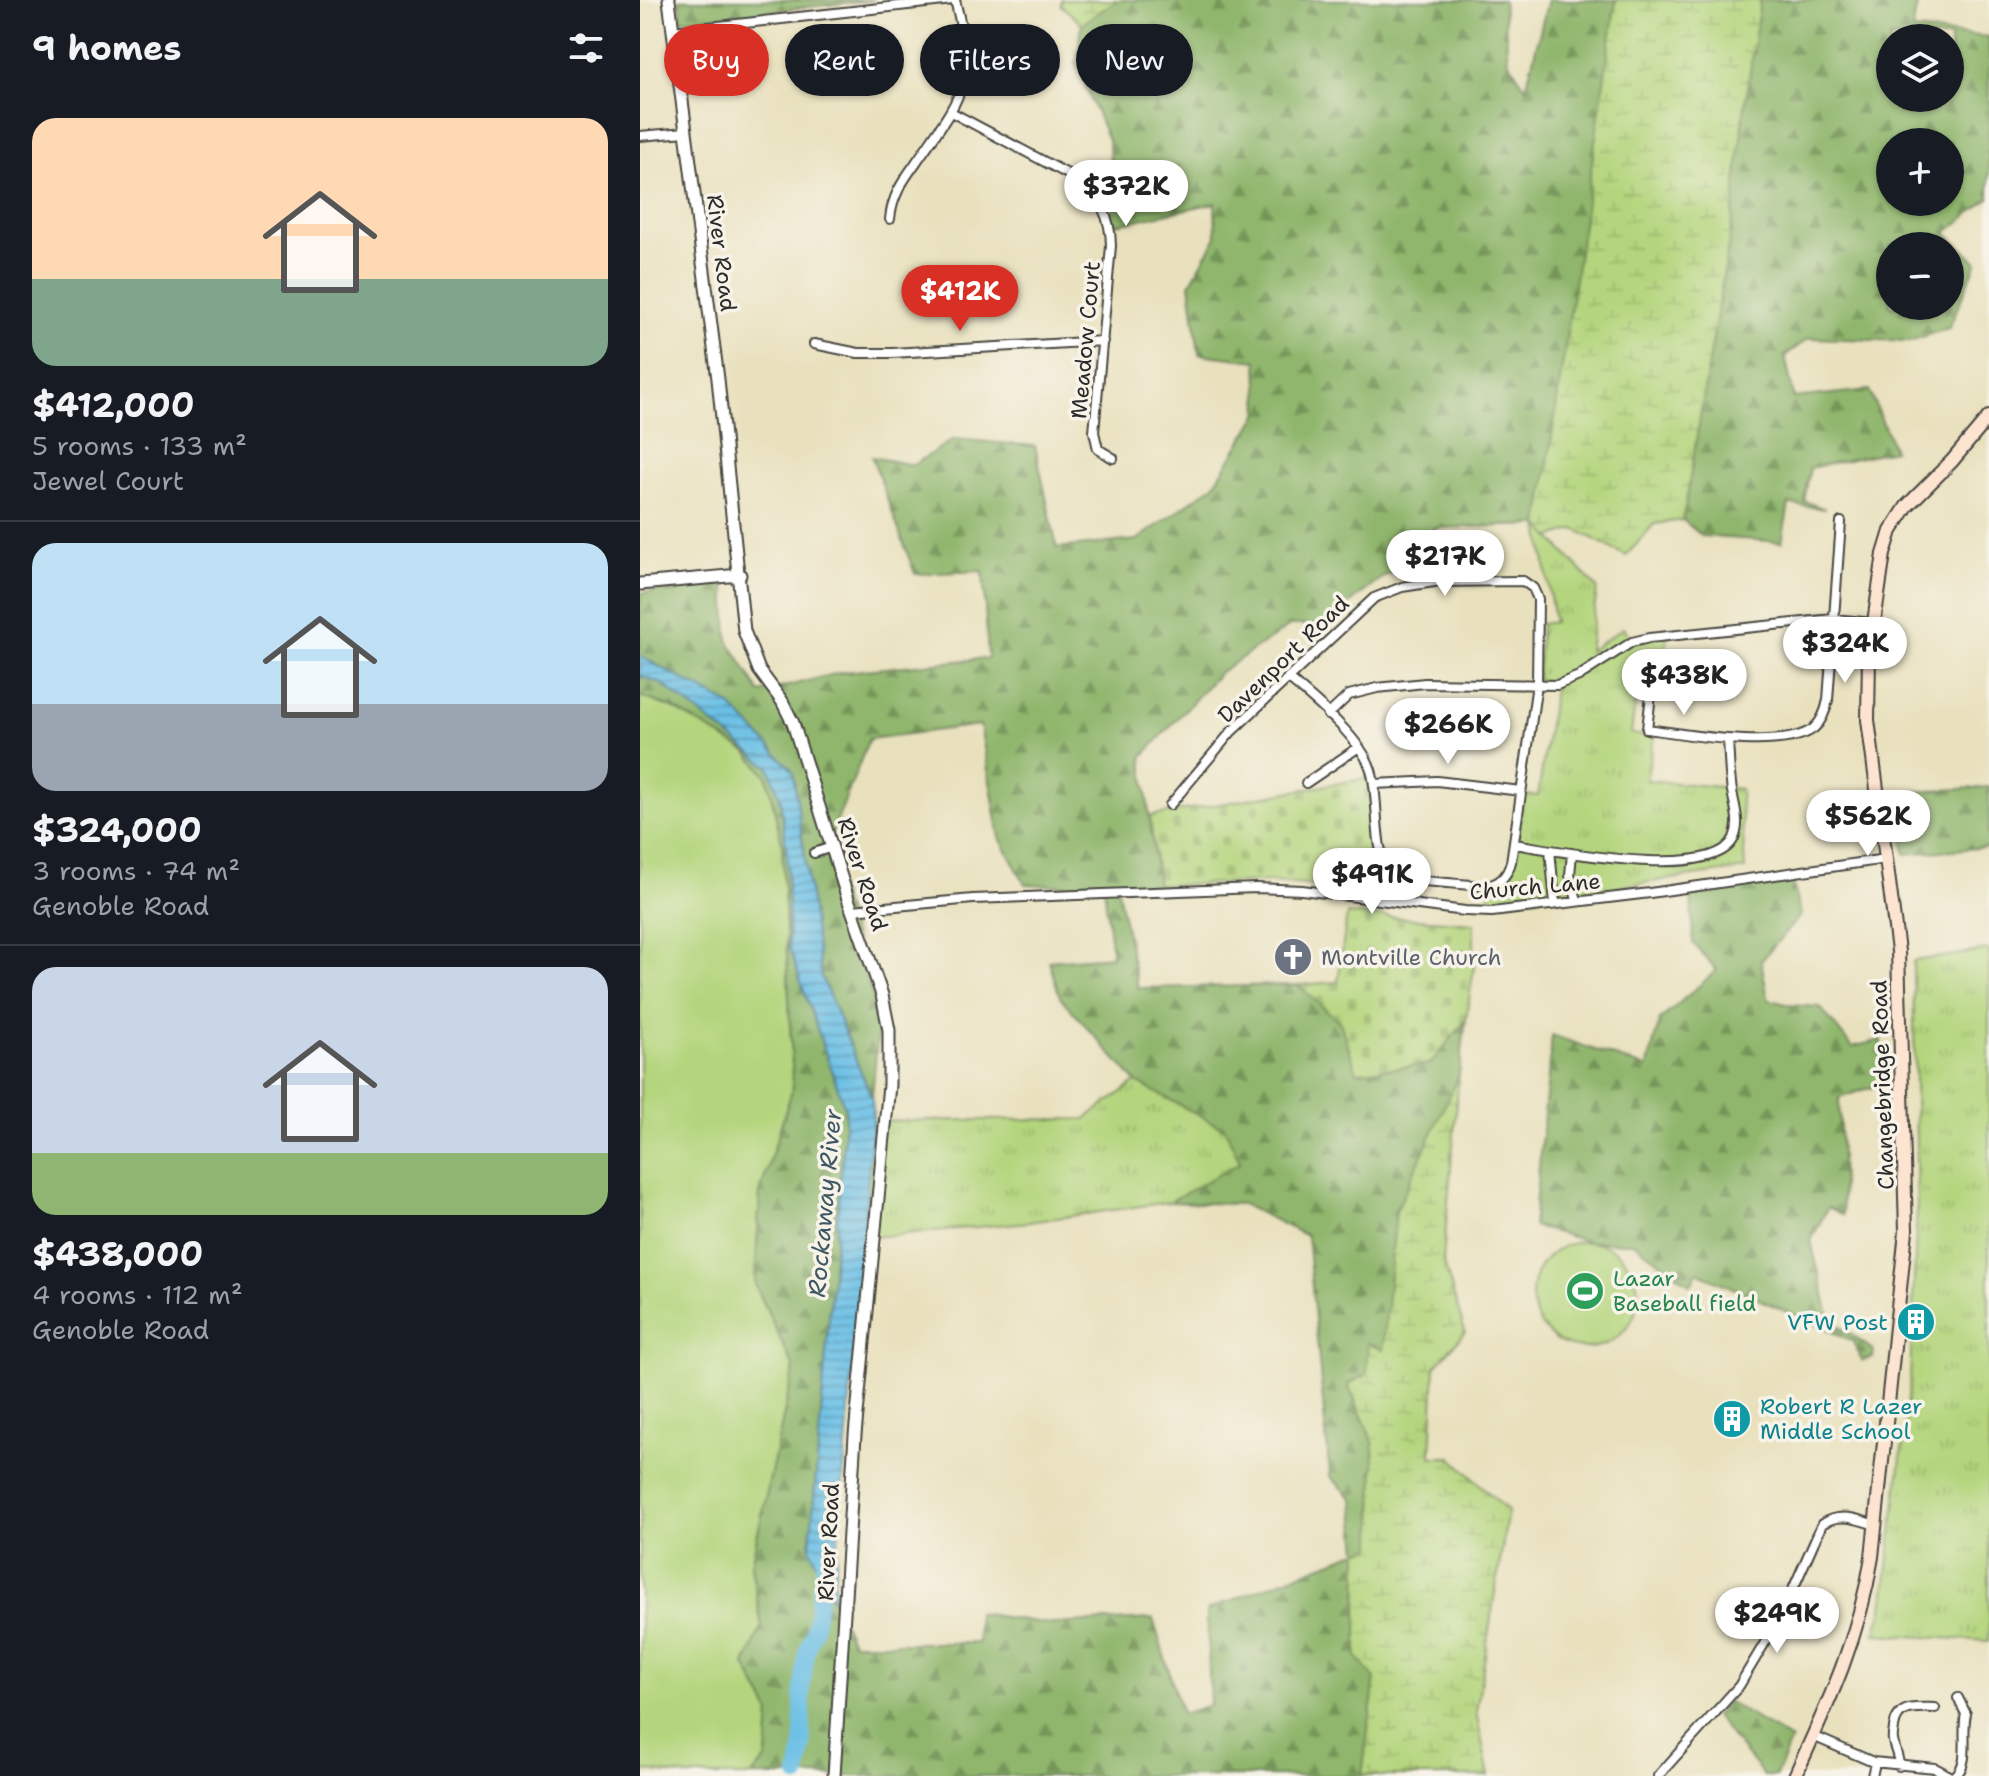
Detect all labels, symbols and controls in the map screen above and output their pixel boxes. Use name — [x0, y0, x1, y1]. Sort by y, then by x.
chip: Buy — [664, 24, 769, 96]
chip: Rent — [785, 24, 904, 96]
chip: Filters — [920, 24, 1060, 96]
chip: New — [1076, 24, 1193, 96]
map controls — [1876, 24, 1964, 320]
button: layers — [1876, 24, 1964, 112]
text: 9 homes — [32, 25, 181, 71]
icon: filters — [564, 26, 608, 70]
button: + — [1876, 128, 1964, 216]
pin: $372K — [1070, 160, 1182, 228]
text: $372K — [1082, 168, 1170, 203]
icon: home — [248, 170, 392, 314]
street label: River Road — [700, 193, 743, 313]
button: − — [1876, 232, 1964, 320]
street label: Meadow Court — [1064, 260, 1107, 420]
pin: $412K — [904, 265, 1016, 333]
text: $412K — [919, 273, 1001, 308]
text: $412,000 — [32, 382, 194, 428]
text: 5 rooms · 133 m² — [32, 428, 247, 463]
text: Jewel Court — [32, 463, 184, 498]
pin: $217K — [1389, 530, 1501, 598]
text: $217K — [1404, 538, 1486, 573]
street label: Davenport Road — [1212, 589, 1355, 729]
icon: home — [248, 595, 392, 739]
pin: $324K — [1789, 617, 1901, 685]
text: $324K — [1801, 625, 1889, 660]
pin: $438K — [1628, 649, 1740, 717]
text: $438K — [1640, 657, 1728, 692]
pin: $266K — [1392, 698, 1504, 766]
text: $266K — [1403, 706, 1493, 741]
pin: $562K — [1812, 790, 1924, 858]
text: $562K — [1824, 798, 1912, 833]
text: $324,000 — [32, 807, 202, 853]
street label: River Road — [831, 814, 895, 935]
pin: $491K — [1316, 848, 1428, 916]
text: 3 rooms · 74 m² — [32, 853, 240, 888]
text: $491K — [1331, 856, 1413, 891]
street label: Church Lane — [1468, 866, 1602, 907]
text: Genoble Road — [32, 888, 209, 923]
church icon: Montville Church — [1272, 936, 1314, 978]
place label: Montville Church — [1321, 943, 1502, 972]
street label: Changebridge Road — [1864, 980, 1901, 1190]
icon: home — [248, 1019, 392, 1163]
water label: Rockaway River — [801, 1107, 849, 1299]
text: $438,000 — [32, 1231, 203, 1277]
place label: Lazar Baseball field — [1613, 1264, 1756, 1318]
sports icon: Lazar Baseball field — [1564, 1270, 1606, 1312]
text: 4 rooms · 112 m² — [32, 1277, 243, 1312]
building icon: VFW Post — [1895, 1301, 1937, 1343]
place label: VFW Post — [1787, 1308, 1888, 1337]
text: Genoble Road — [32, 1312, 209, 1347]
place label: Robert R Lazer Middle School — [1760, 1392, 1923, 1446]
building icon: Robert R Lazer Middle School — [1711, 1398, 1753, 1440]
street label: River Road — [811, 1482, 846, 1602]
pin: $249K — [1721, 1587, 1833, 1655]
text: $249K — [1733, 1595, 1821, 1630]

